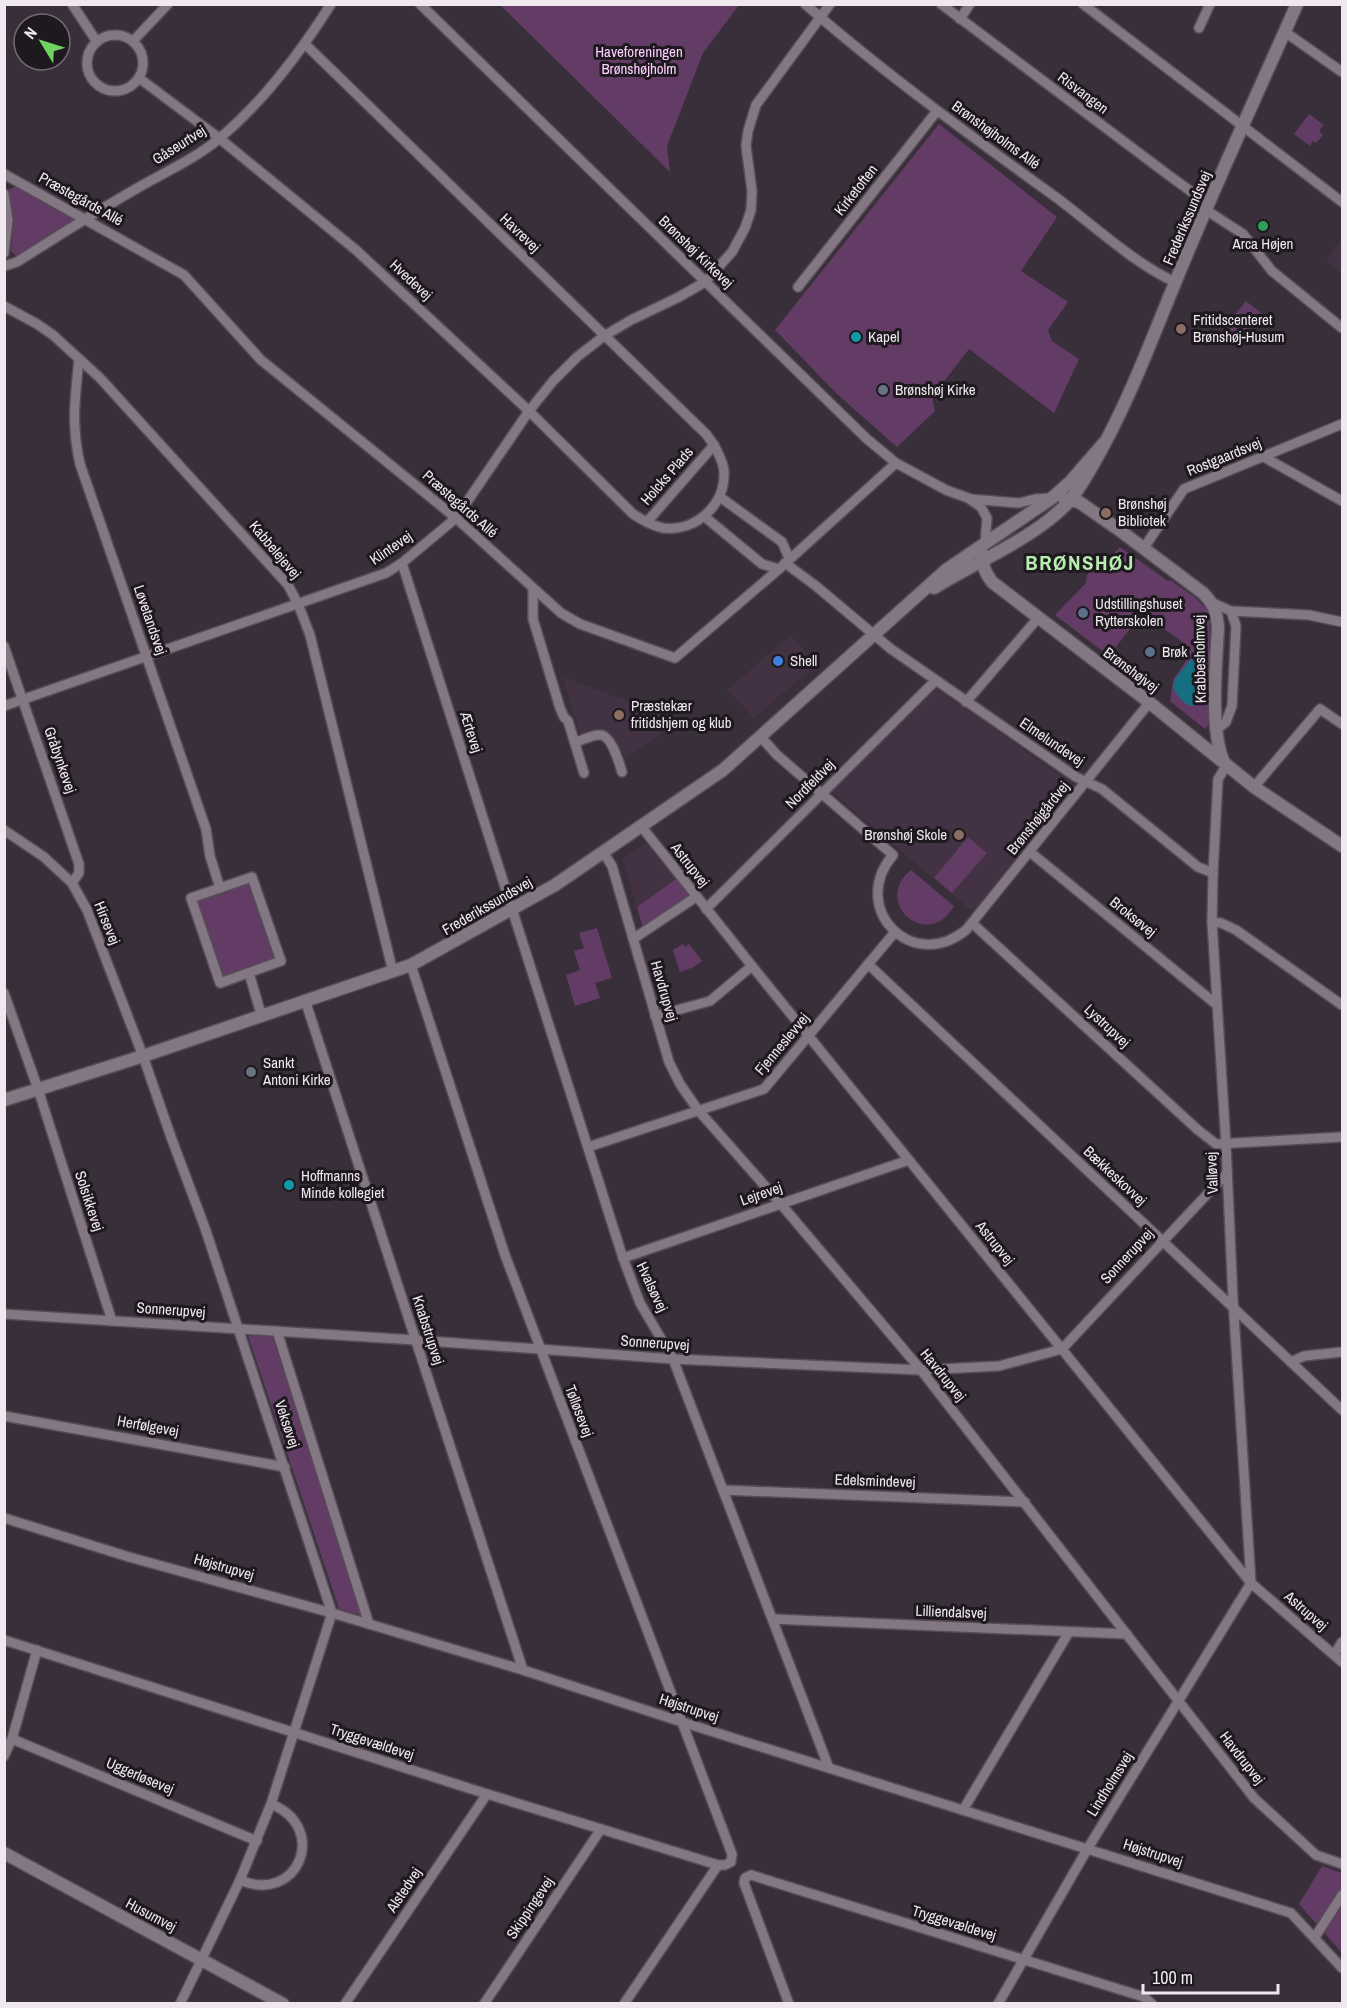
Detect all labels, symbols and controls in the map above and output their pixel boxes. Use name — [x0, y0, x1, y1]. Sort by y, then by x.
north arrow — [12, 12, 72, 72]
text: N — [19, 22, 42, 43]
park label: Haveforeningen Brønshøjholm — [595, 41, 683, 79]
street label: Risvangen — [1053, 67, 1113, 119]
street label: Brønshøjholms Allé — [948, 95, 1045, 174]
street label: Gåseurtvej — [148, 120, 210, 169]
street label: Kirketoften — [829, 160, 882, 220]
street label: Præstegårds Allé — [35, 167, 127, 231]
street label: Frederikssundsvej — [1157, 167, 1216, 268]
street label: Havrevej — [496, 208, 545, 257]
street label: Brønshøj Kirkevej — [654, 211, 738, 293]
marker: Arca Højen — [1256, 219, 1270, 233]
place label: Arca Højen — [1232, 233, 1293, 254]
street label: Hvedevej — [385, 254, 437, 305]
place label: Fritidscenteret Brønshøj-Husum — [1193, 309, 1285, 347]
marker: Fritidscenteret Brønshøj-Husum — [1174, 322, 1188, 336]
place label: Kapel — [868, 326, 899, 347]
marker: Kapel — [849, 330, 863, 344]
place label: Brønshøj Kirke — [895, 379, 976, 400]
marker: Brønshøj Kirke — [876, 383, 890, 397]
street label: Rostgaardsvej — [1183, 432, 1264, 481]
street label: Holcks Plads — [635, 442, 698, 509]
street label: Præstegårds Allé — [418, 465, 503, 542]
place label: Brønshøj Bibliotek — [1118, 493, 1167, 531]
marker: Brønshøj Bibliotek — [1099, 506, 1113, 520]
street label: Kabbelejevej — [245, 516, 306, 583]
street label: Klintevej — [365, 526, 416, 569]
district label: BRØNSHØJ — [1025, 548, 1135, 577]
street label: Løvetandsvej — [129, 582, 172, 658]
place label: Udstillingshuset Rytterskolen — [1095, 593, 1183, 631]
marker: Udstillingshuset Rytterskolen — [1076, 606, 1090, 620]
street label: Krabbesholmvej — [1188, 615, 1211, 703]
place label: Brøk — [1162, 641, 1188, 662]
street label: Brønshøjvej — [1099, 642, 1163, 697]
marker: Brøk — [1143, 645, 1157, 659]
place label: Shell — [790, 650, 817, 671]
marker: Shell — [771, 654, 785, 668]
place label: Præstekær fritidshjem og klub — [631, 695, 732, 733]
street label: Ærtevej — [455, 707, 488, 755]
marker: Præstekær fritidshjem og klub — [612, 708, 626, 722]
street label: Elmelundevej — [1016, 712, 1089, 771]
street label: Gråbynkevej — [39, 724, 82, 796]
street label: Nordfeldvej — [780, 754, 839, 813]
street label: Brønshøjgårdvej — [1001, 777, 1074, 859]
place label: Brønshøj Skole — [864, 824, 947, 845]
marker: Brønshøj Skole — [952, 828, 966, 842]
street label: Astrupvej — [666, 837, 714, 891]
street label: Frederikssundsvej — [438, 871, 536, 940]
street label: Broksøvej — [1106, 891, 1161, 942]
street label: Hirsevej — [89, 898, 126, 948]
street label: Havdrupvej — [646, 958, 683, 1024]
street label: Lystrupvej — [1080, 999, 1135, 1052]
street label: Fjenneslevvej — [749, 1008, 814, 1079]
place label: Sankt Antoni Kirke — [262, 1052, 331, 1090]
marker: Sankt Antoni Kirke — [244, 1065, 258, 1079]
street label: Bækkeskovvej — [1079, 1141, 1151, 1210]
street label: Valløvej — [1200, 1152, 1223, 1194]
place label: Hoffmanns Minde kollegiet — [301, 1165, 385, 1203]
street label: Solsikkevej — [70, 1168, 109, 1234]
street label: Lejrevej — [737, 1177, 785, 1210]
marker: Hoffmanns Minde kollegiet — [282, 1178, 296, 1192]
street label: Astrupvej — [970, 1215, 1020, 1269]
street label: Sonnerupvej — [1095, 1223, 1158, 1288]
street label: Hvalsøvej — [632, 1258, 673, 1315]
street label: Knabstrupvej — [407, 1292, 450, 1367]
street label: Sonnerupvej — [136, 1297, 206, 1322]
street label: Sonnerupvej — [620, 1330, 690, 1355]
street label: Havdrupvej — [916, 1344, 971, 1405]
street label: Tølløsevej — [560, 1382, 599, 1440]
street label: Veksøvej — [270, 1397, 305, 1451]
street label: Herfølgevej — [116, 1410, 181, 1441]
street label: Edelsmindevej — [834, 1469, 916, 1492]
street label: Højstrupvej — [192, 1548, 257, 1585]
street label: Astrupvej — [1279, 1585, 1333, 1635]
street label: Lilliendalsvej — [915, 1600, 987, 1623]
street label: Højstrupvej — [657, 1688, 722, 1727]
street label: Tryggevældevej — [328, 1718, 417, 1765]
street label: Havdrupvej — [1215, 1727, 1270, 1789]
street label: Lindholmsvej — [1081, 1747, 1138, 1820]
street label: Uggerløsevej — [103, 1752, 177, 1799]
street label: Højstrupvej — [1121, 1833, 1186, 1872]
street label: Alstedvej — [380, 1863, 426, 1917]
street label: Skippingevej — [501, 1872, 558, 1943]
street label: Husumvej — [122, 1892, 180, 1937]
street label: Tryggevældevej — [909, 1900, 999, 1945]
scale bar — [1143, 1957, 1278, 1995]
text: 100 m — [1152, 1965, 1193, 1990]

